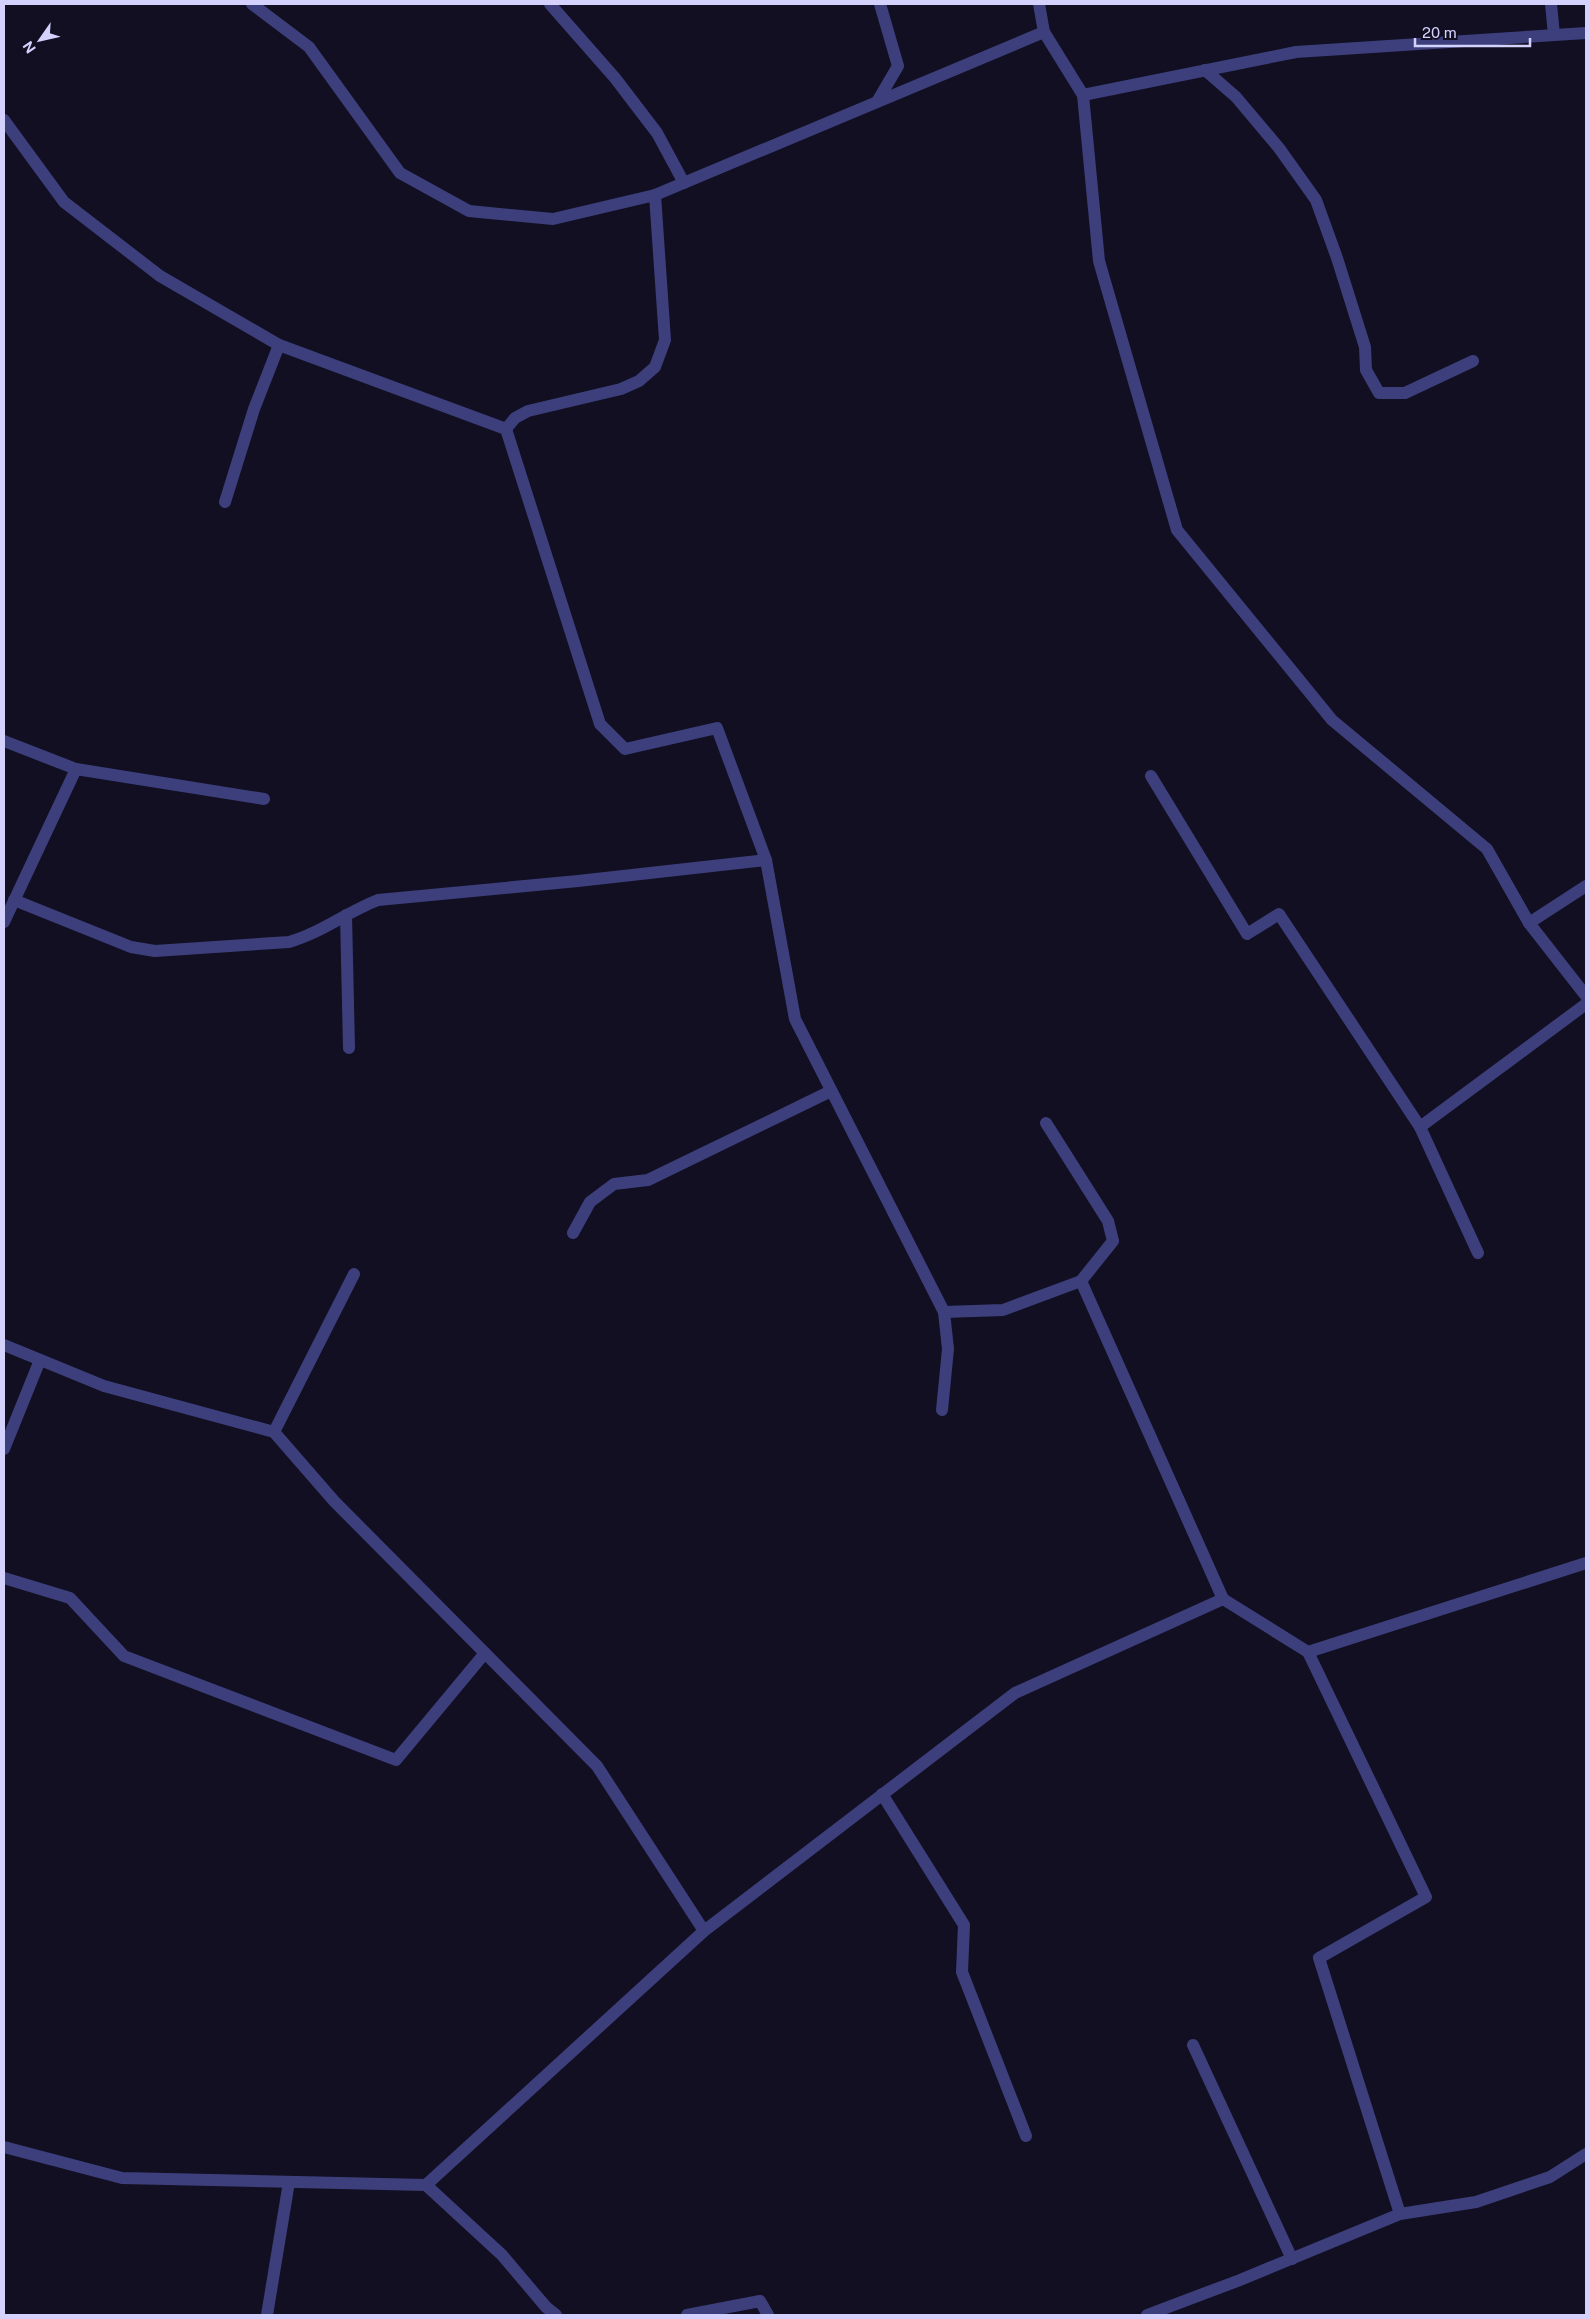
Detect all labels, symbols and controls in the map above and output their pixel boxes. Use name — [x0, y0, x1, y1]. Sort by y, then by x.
north arrow — [15, 15, 65, 65]
scale bar — [1415, 15, 1530, 47]
text: 20 m — [1422, 24, 1457, 41]
text: N — [20, 38, 39, 56]

